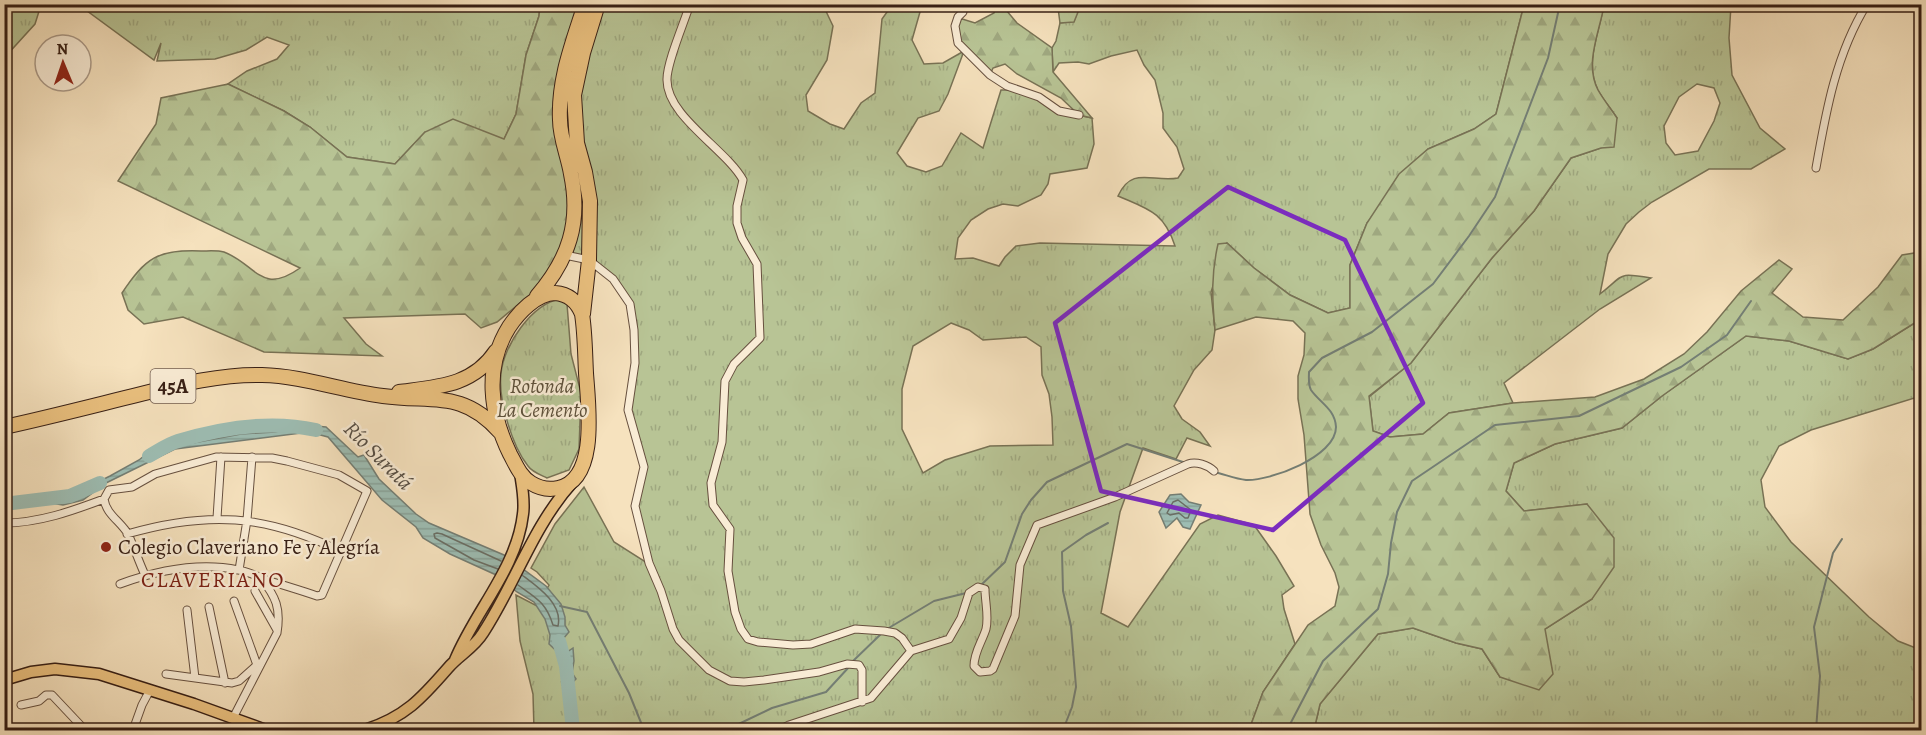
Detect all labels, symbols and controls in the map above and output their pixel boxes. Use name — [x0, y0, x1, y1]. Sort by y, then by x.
north arrow — [33, 33, 93, 93]
text: N — [56, 38, 69, 60]
road number: 45A — [150, 369, 195, 403]
park label: Rotonda La Cemento — [497, 372, 587, 424]
water label: Río Suratá — [337, 414, 420, 497]
place label: Colegio Claveriano Fe y Alegría — [118, 533, 380, 561]
marker: Colegio Claveriano Fe y Alegría — [99, 540, 113, 554]
district label: CLAVERIANO — [141, 565, 285, 595]

